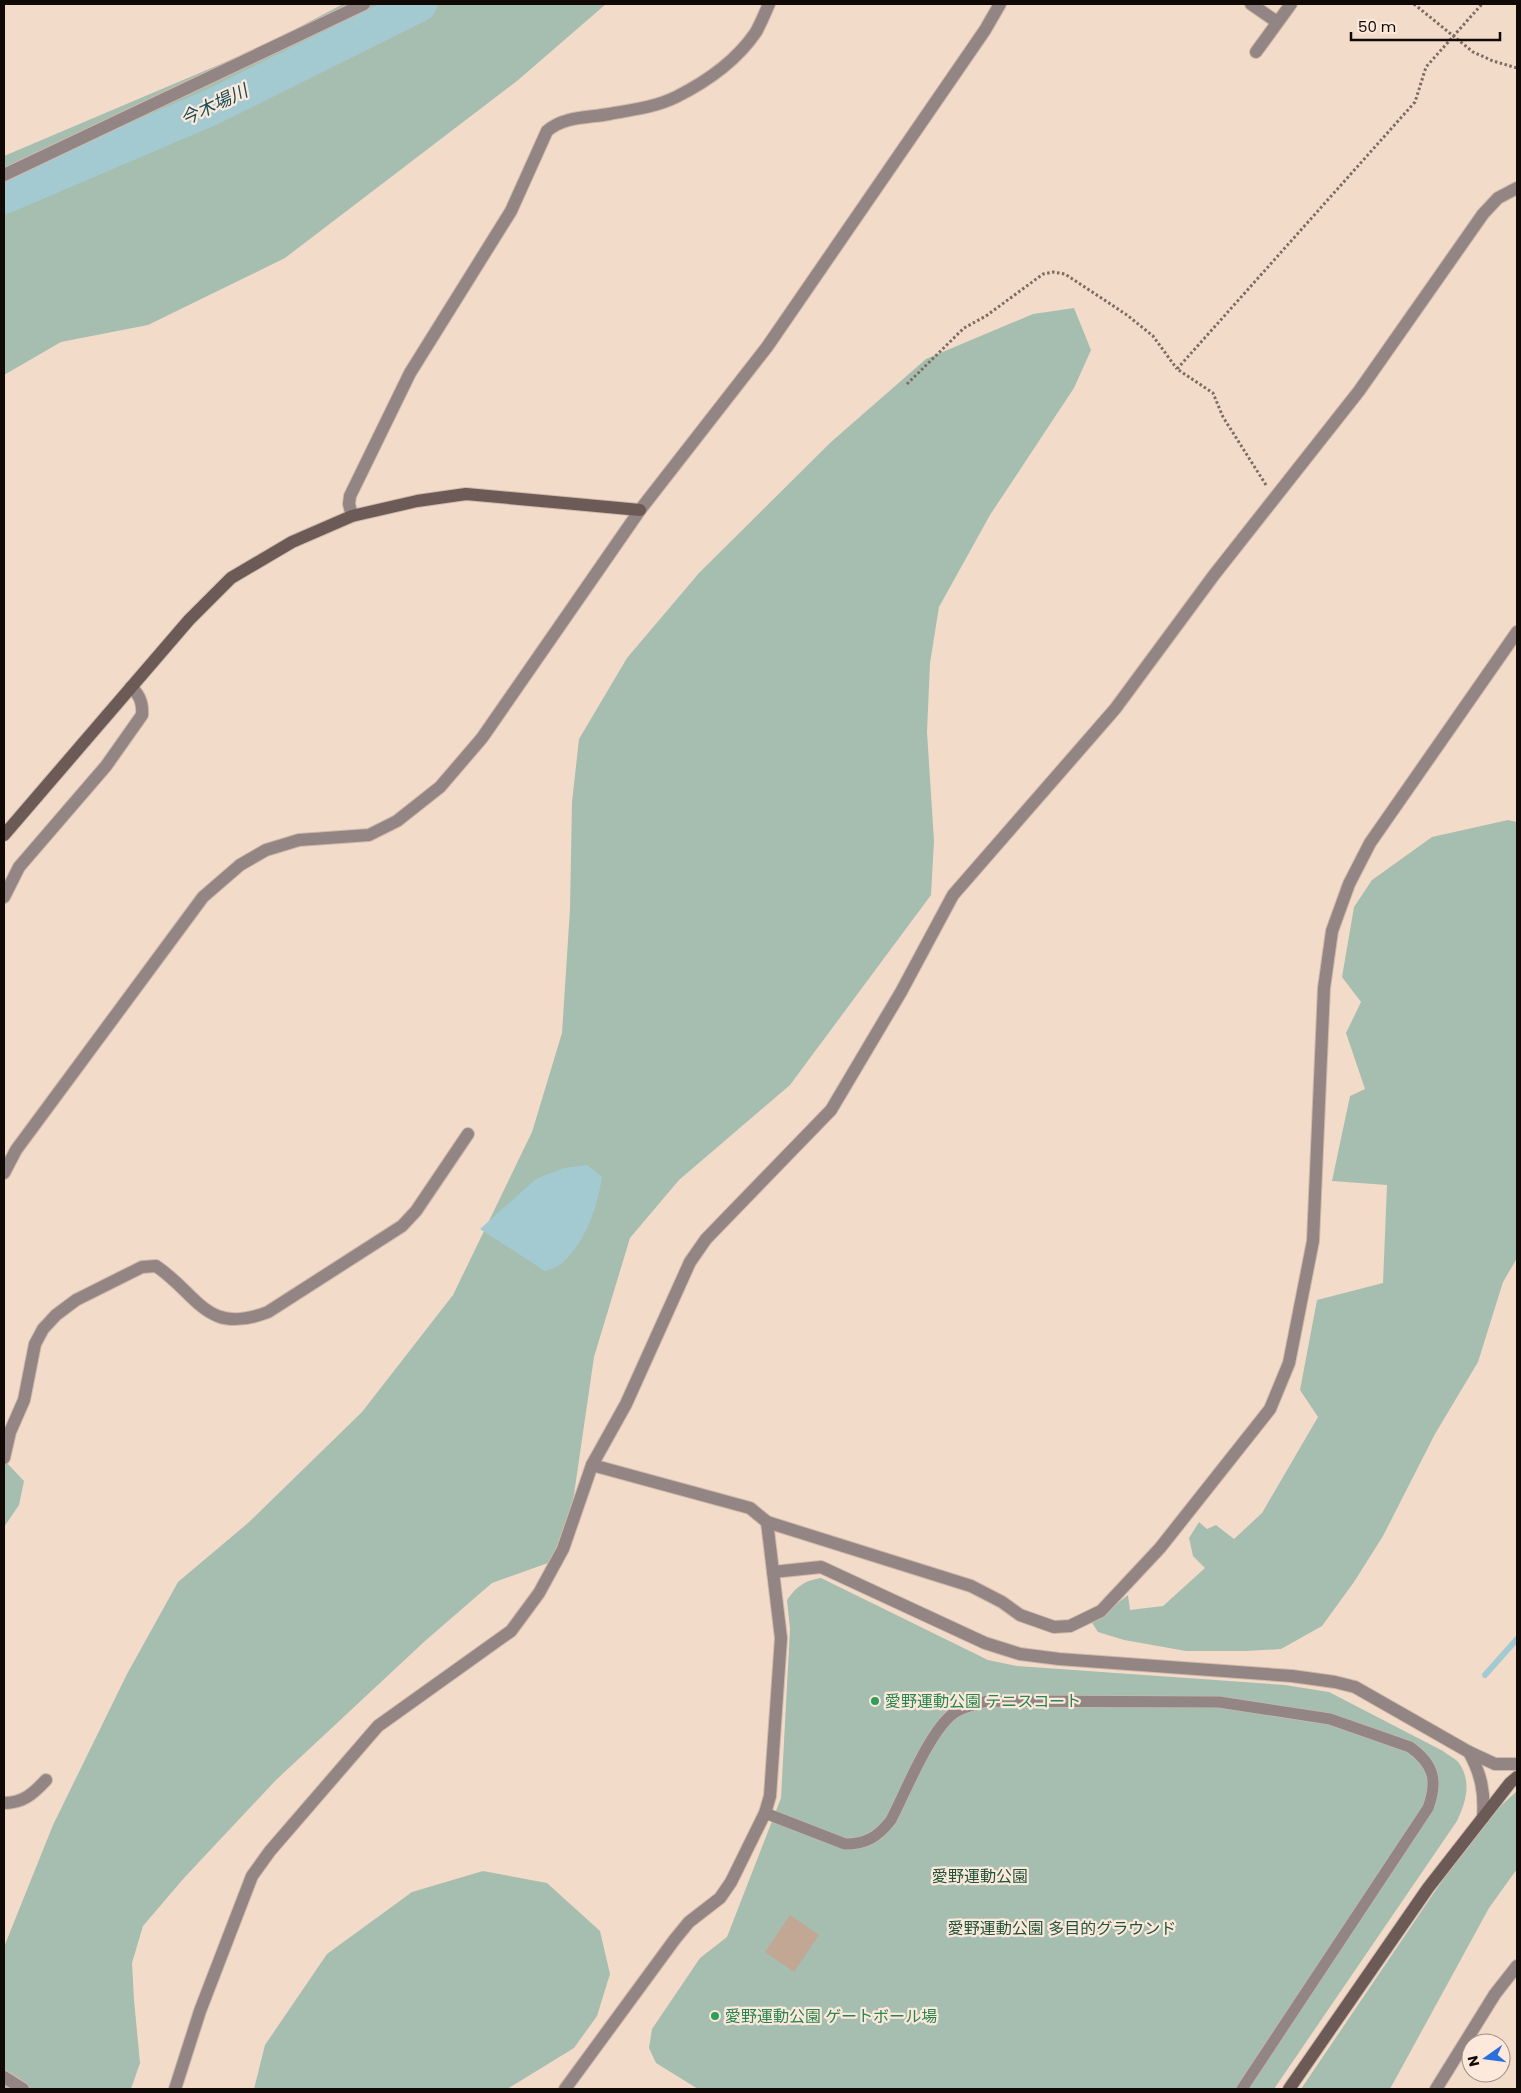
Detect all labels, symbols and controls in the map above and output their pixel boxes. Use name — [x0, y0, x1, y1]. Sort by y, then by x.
scale bar — [1351, 10, 1500, 42]
text: 50 m — [1358, 16, 1396, 37]
water label: 今木場川 — [176, 77, 254, 131]
place label: 愛野運動公園 テニスコート — [885, 1690, 1081, 1713]
marker: 愛野運動公園 テニスコート — [869, 1695, 881, 1707]
park label: 愛野運動公園 — [932, 1865, 1028, 1888]
park label: 愛野運動公園 多目的グラウンド — [948, 1917, 1176, 1940]
place label: 愛野運動公園 ゲートボール場 — [725, 2005, 937, 2028]
marker: 愛野運動公園 ゲートボール場 — [709, 2010, 721, 2022]
north arrow — [1461, 2033, 1511, 2083]
text: N — [1462, 2054, 1484, 2069]

